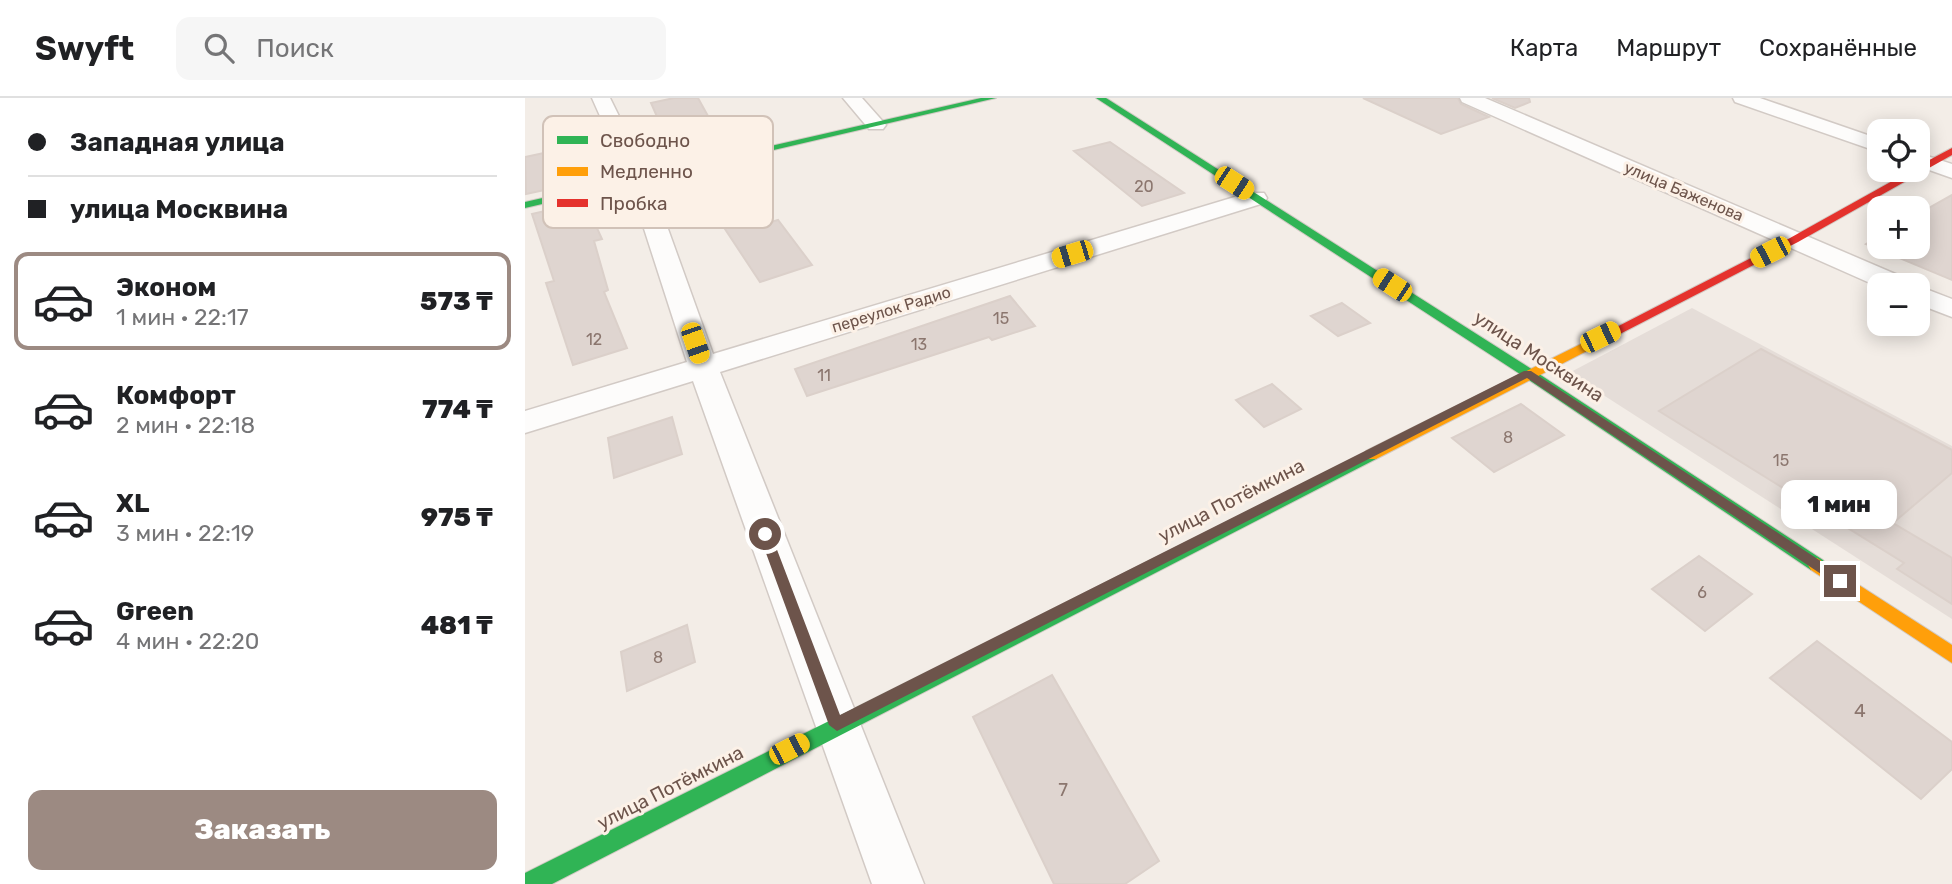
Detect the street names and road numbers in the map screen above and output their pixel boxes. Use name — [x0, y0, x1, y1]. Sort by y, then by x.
street label: улица Баженова — [1621, 158, 1746, 225]
street label: переулок Радио — [829, 282, 953, 337]
street label: улица Москвина — [1469, 306, 1608, 407]
street label: улица Потёмкина — [1154, 454, 1308, 547]
street label: улица Потёмкина — [593, 741, 747, 834]

